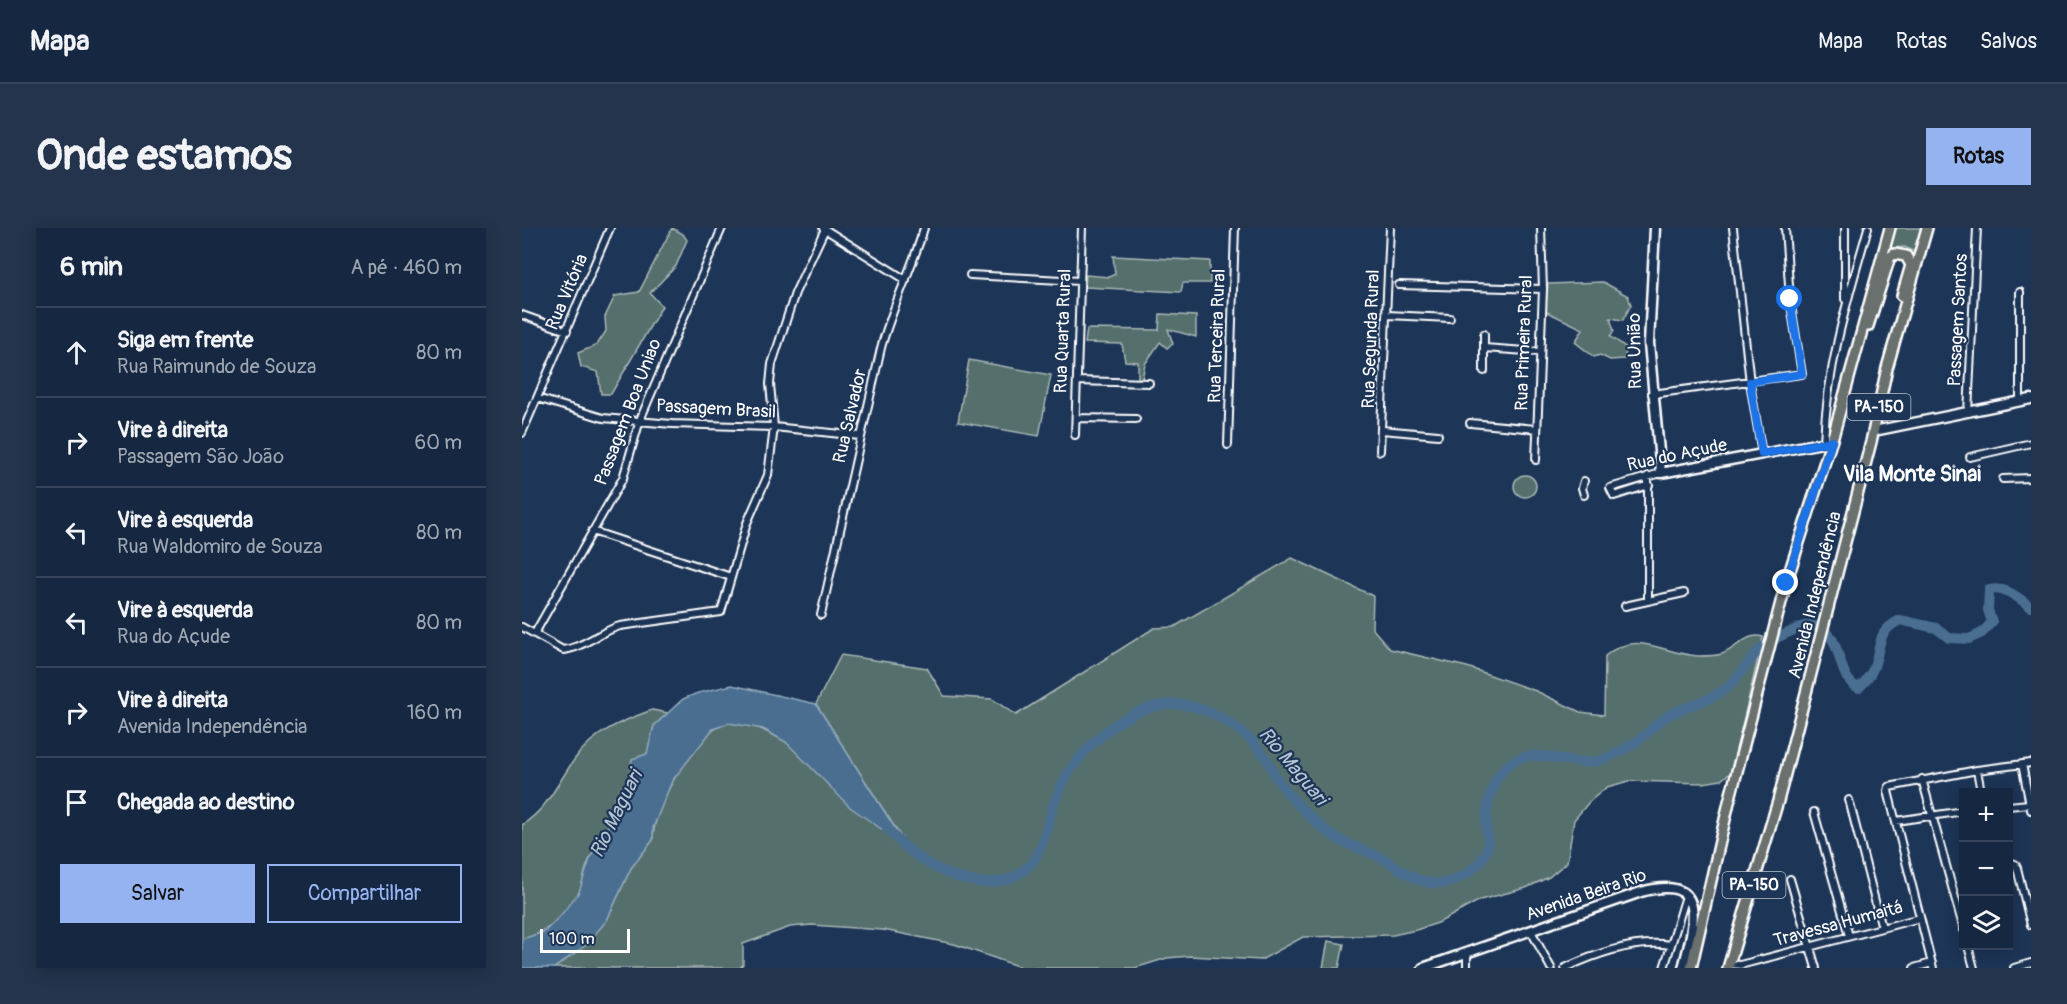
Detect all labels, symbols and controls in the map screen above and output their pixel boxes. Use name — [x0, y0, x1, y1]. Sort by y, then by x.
text: Mapa — [30, 24, 89, 59]
text: Mapa — [1818, 28, 1863, 55]
text: Rotas — [1896, 28, 1947, 55]
text: Salvos — [1980, 28, 2037, 55]
button: Rotas — [1926, 128, 2031, 185]
text: Onde estamos — [36, 130, 292, 182]
street label: Rua Vitória — [541, 250, 593, 334]
text: 6 min — [60, 251, 123, 283]
street label: Passagem Santos — [1943, 253, 1973, 387]
text: A pé · 460 m — [350, 255, 462, 280]
street label: Rua Quarta Rural — [1049, 268, 1077, 394]
street label: Rua Terceira Rural — [1203, 268, 1231, 404]
street label: Rua Segunda Rural — [1357, 269, 1385, 409]
street label: Rua Primeira Rural — [1510, 275, 1538, 411]
route start — [1776, 285, 1802, 311]
street label: Rua União — [1623, 312, 1647, 389]
text: Siga em frente — [117, 326, 253, 354]
street label: Passagem Boa Uniao — [589, 335, 667, 489]
icon: ahead — [60, 336, 93, 369]
text: 80 m — [416, 340, 462, 365]
text: Rua Raimundo de Souza — [117, 354, 316, 379]
street label: Rua Salvador — [828, 366, 872, 465]
street label: Passagem Brasil — [655, 394, 777, 424]
road number: PA-150 — [1848, 394, 1910, 420]
text: Vire à direita — [117, 416, 228, 444]
icon: right — [60, 426, 93, 459]
text: 60 m — [415, 430, 462, 455]
street label: Rua do Açude — [1625, 433, 1729, 477]
text: Passagem São João — [117, 444, 284, 469]
district label: Vila Monte Sinai — [1843, 461, 1981, 488]
text: Vire à esquerda — [117, 506, 253, 534]
street label: Avenida Independência — [1783, 509, 1847, 681]
icon: left — [60, 516, 93, 549]
text: 80 m — [416, 520, 462, 545]
text: Rua Waldomiro de Souza — [117, 534, 322, 559]
route end — [1772, 569, 1798, 595]
text: Vire à esquerda — [117, 596, 253, 624]
icon: left — [60, 606, 93, 639]
text: 80 m — [416, 610, 462, 635]
text: Rua do Açude — [117, 624, 230, 649]
text: Vire à direita — [117, 686, 228, 714]
icon: right — [60, 696, 93, 729]
text: 160 m — [407, 700, 462, 725]
text: Avenida Independência — [117, 714, 307, 739]
water label: Rio Maguari — [1253, 722, 1335, 813]
water label: Rio Maguari — [584, 763, 649, 862]
icon: arrive — [60, 786, 93, 819]
text: Chegada ao destino — [117, 788, 295, 816]
map controls — [1959, 788, 2013, 950]
button: + — [1959, 788, 2013, 842]
button: − — [1959, 842, 2013, 896]
button: Salvar — [60, 864, 255, 923]
button: Compartilhar — [267, 864, 462, 923]
street label: Avenida Beira Rio — [1523, 864, 1650, 926]
road number: PA-150 — [1722, 872, 1786, 898]
street label: Travessa Humaitá — [1771, 896, 1905, 952]
button: layers — [1959, 896, 2013, 950]
scale bar — [540, 926, 630, 954]
text: 100 m — [549, 929, 595, 949]

